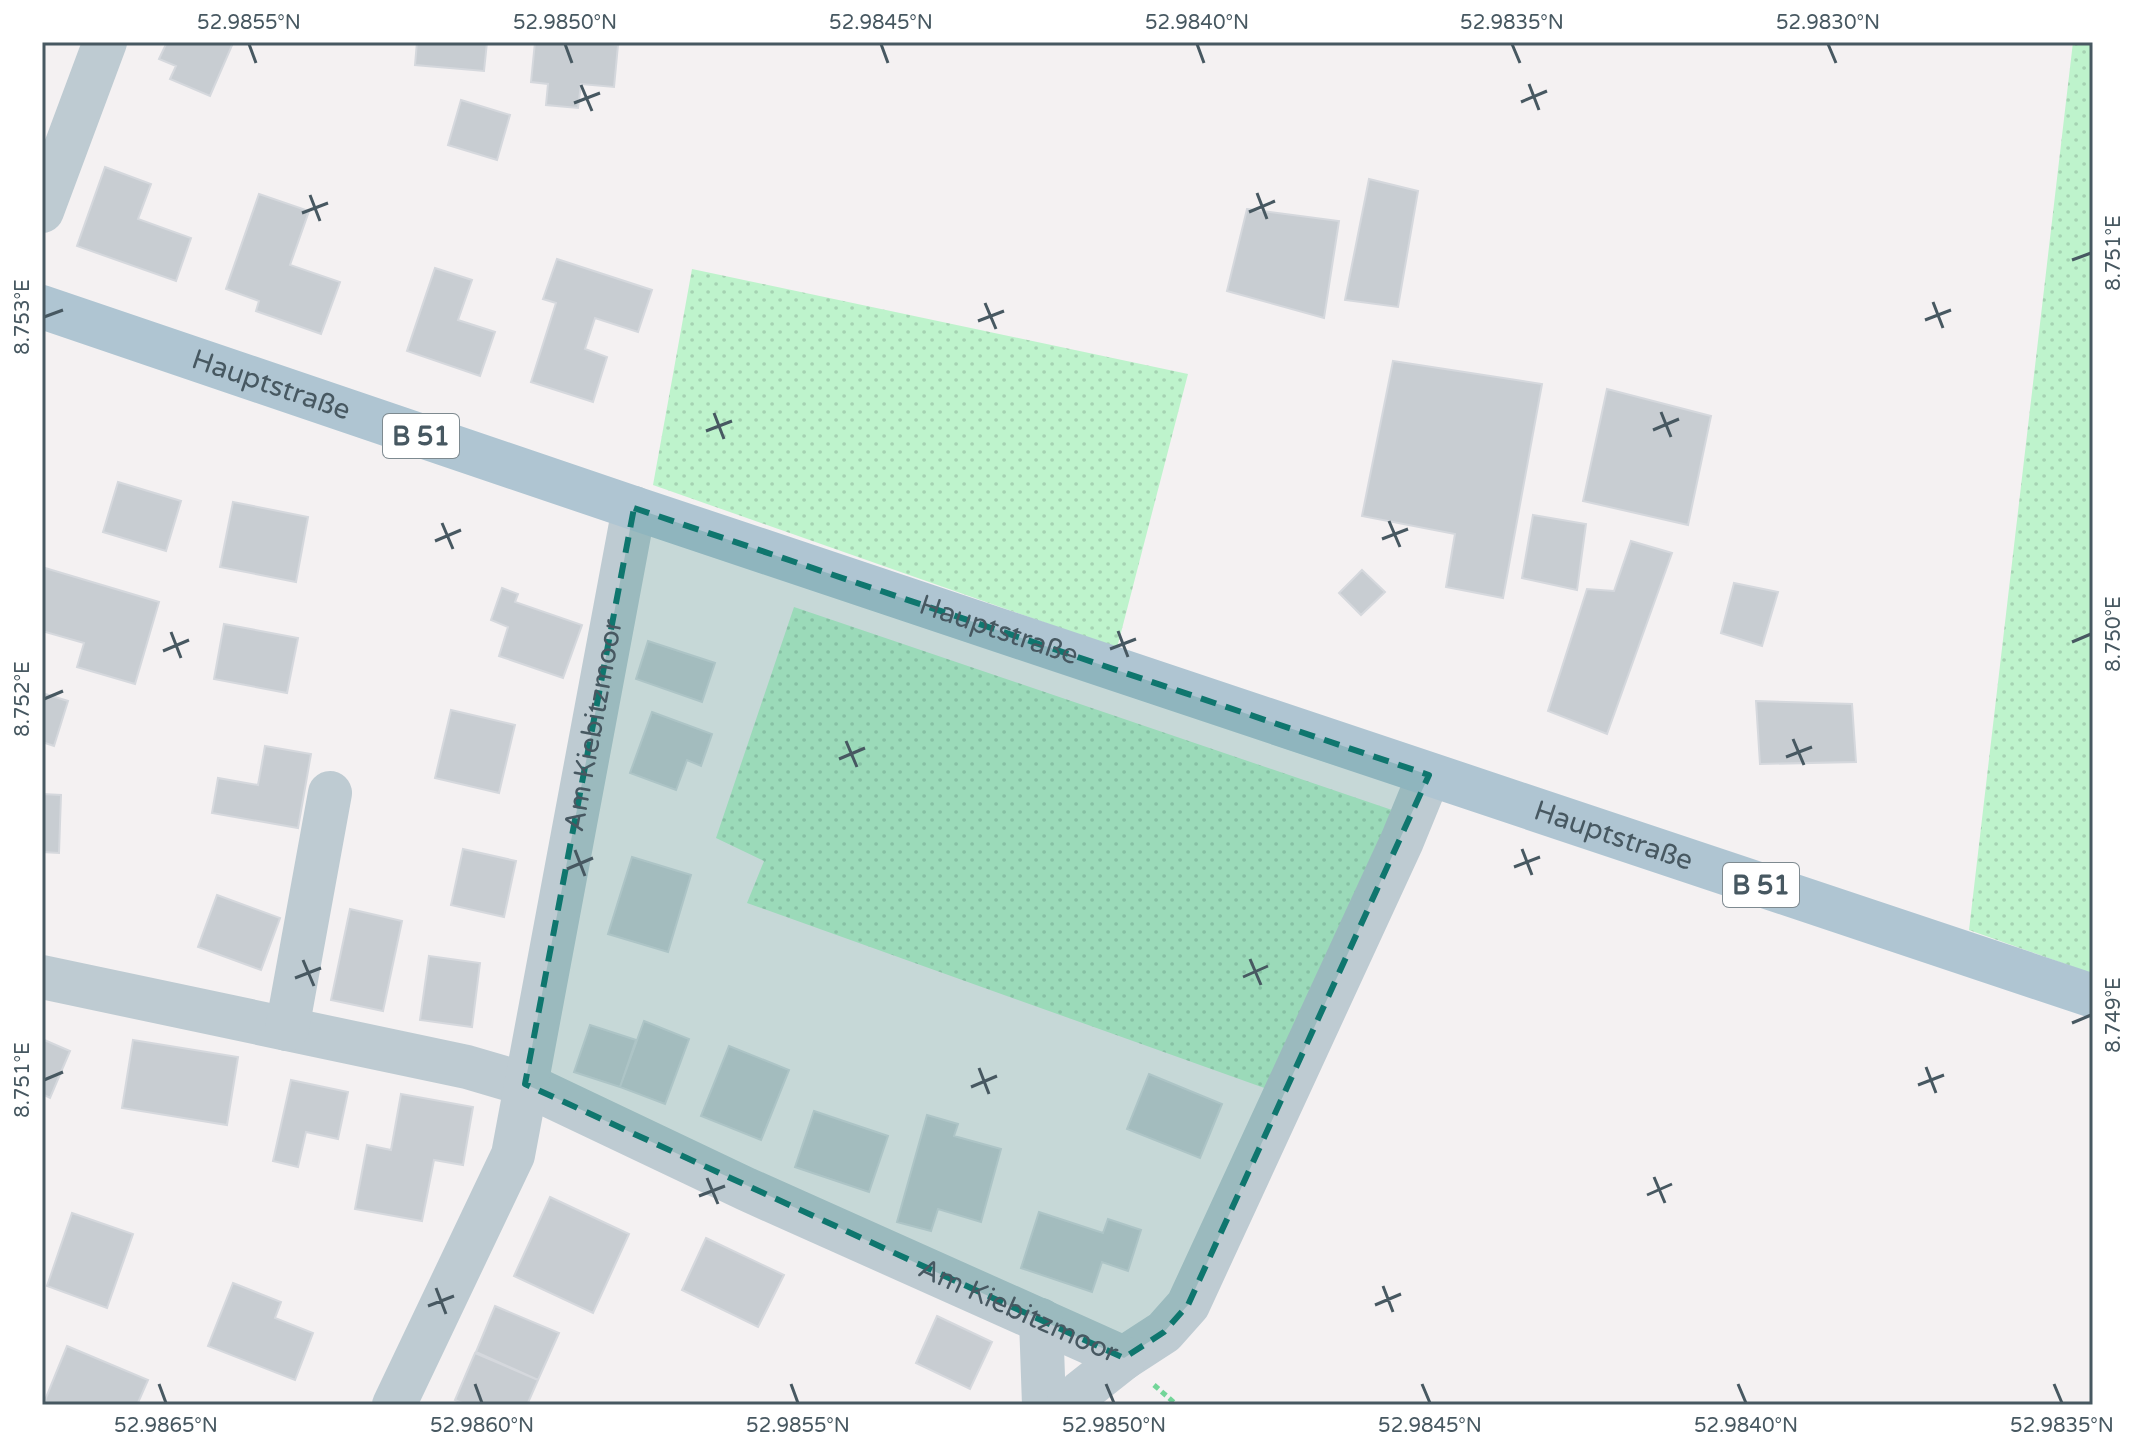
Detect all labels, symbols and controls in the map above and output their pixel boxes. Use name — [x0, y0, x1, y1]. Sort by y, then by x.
text: 52.9855°N — [197, 11, 301, 35]
text: 52.9850°N — [513, 11, 617, 35]
text: 52.9845°N — [829, 11, 933, 35]
text: 52.9840°N — [1145, 11, 1249, 35]
text: 52.9835°N — [1460, 11, 1564, 35]
text: 52.9830°N — [1776, 11, 1880, 35]
text: 8.751°E — [2102, 215, 2126, 291]
text: 8.753°E — [11, 279, 35, 355]
street label: Hauptstraße — [187, 342, 355, 428]
road number: B 51 — [383, 414, 459, 458]
street label: Hauptstraße — [915, 588, 1083, 672]
text: 8.750°E — [2102, 596, 2126, 672]
street label: Am Kiebitzmoor — [557, 616, 630, 834]
text: 8.752°E — [11, 661, 35, 737]
street label: Hauptstraße — [1530, 793, 1697, 878]
road number: B 51 — [1723, 863, 1799, 907]
text: 8.749°E — [2102, 977, 2126, 1053]
text: 8.751°E — [11, 1042, 35, 1118]
street label: Am Kiebitzmoor — [913, 1251, 1124, 1370]
text: 52.9865°N — [114, 1414, 218, 1438]
text: 52.9860°N — [430, 1414, 534, 1438]
text: 52.9855°N — [746, 1414, 850, 1438]
text: 52.9850°N — [1062, 1414, 1166, 1438]
text: 52.9845°N — [1378, 1414, 1482, 1438]
text: 52.9840°N — [1694, 1414, 1798, 1438]
text: 52.9835°N — [2010, 1414, 2114, 1438]

